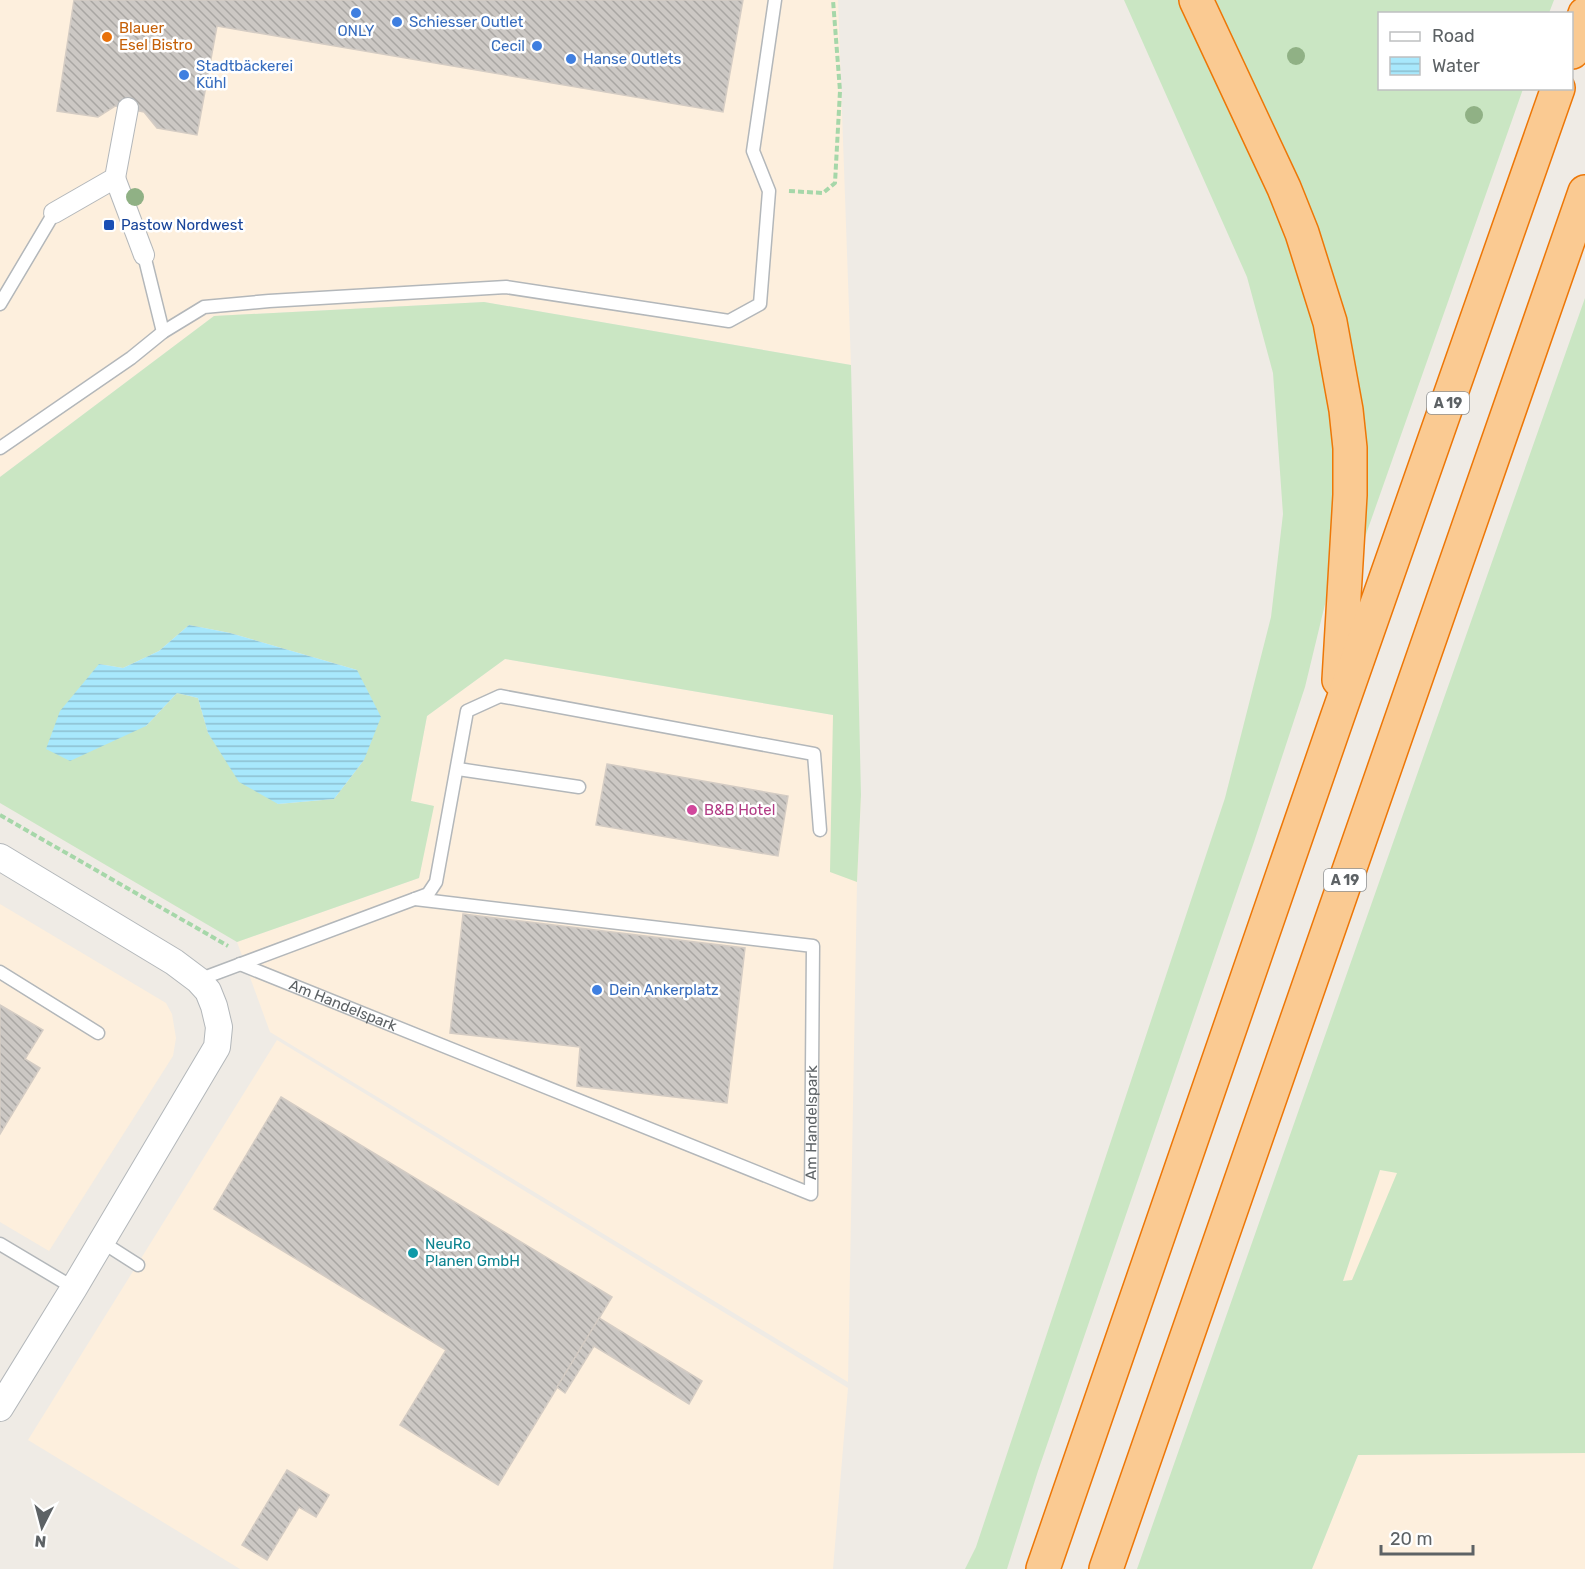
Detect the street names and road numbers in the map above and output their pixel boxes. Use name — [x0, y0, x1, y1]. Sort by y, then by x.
road number: A 19 — [1427, 392, 1469, 414]
road number: A 19 — [1324, 869, 1366, 891]
street label: Am Handelspark — [286, 976, 400, 1035]
street label: Am Handelspark — [802, 1065, 821, 1180]

